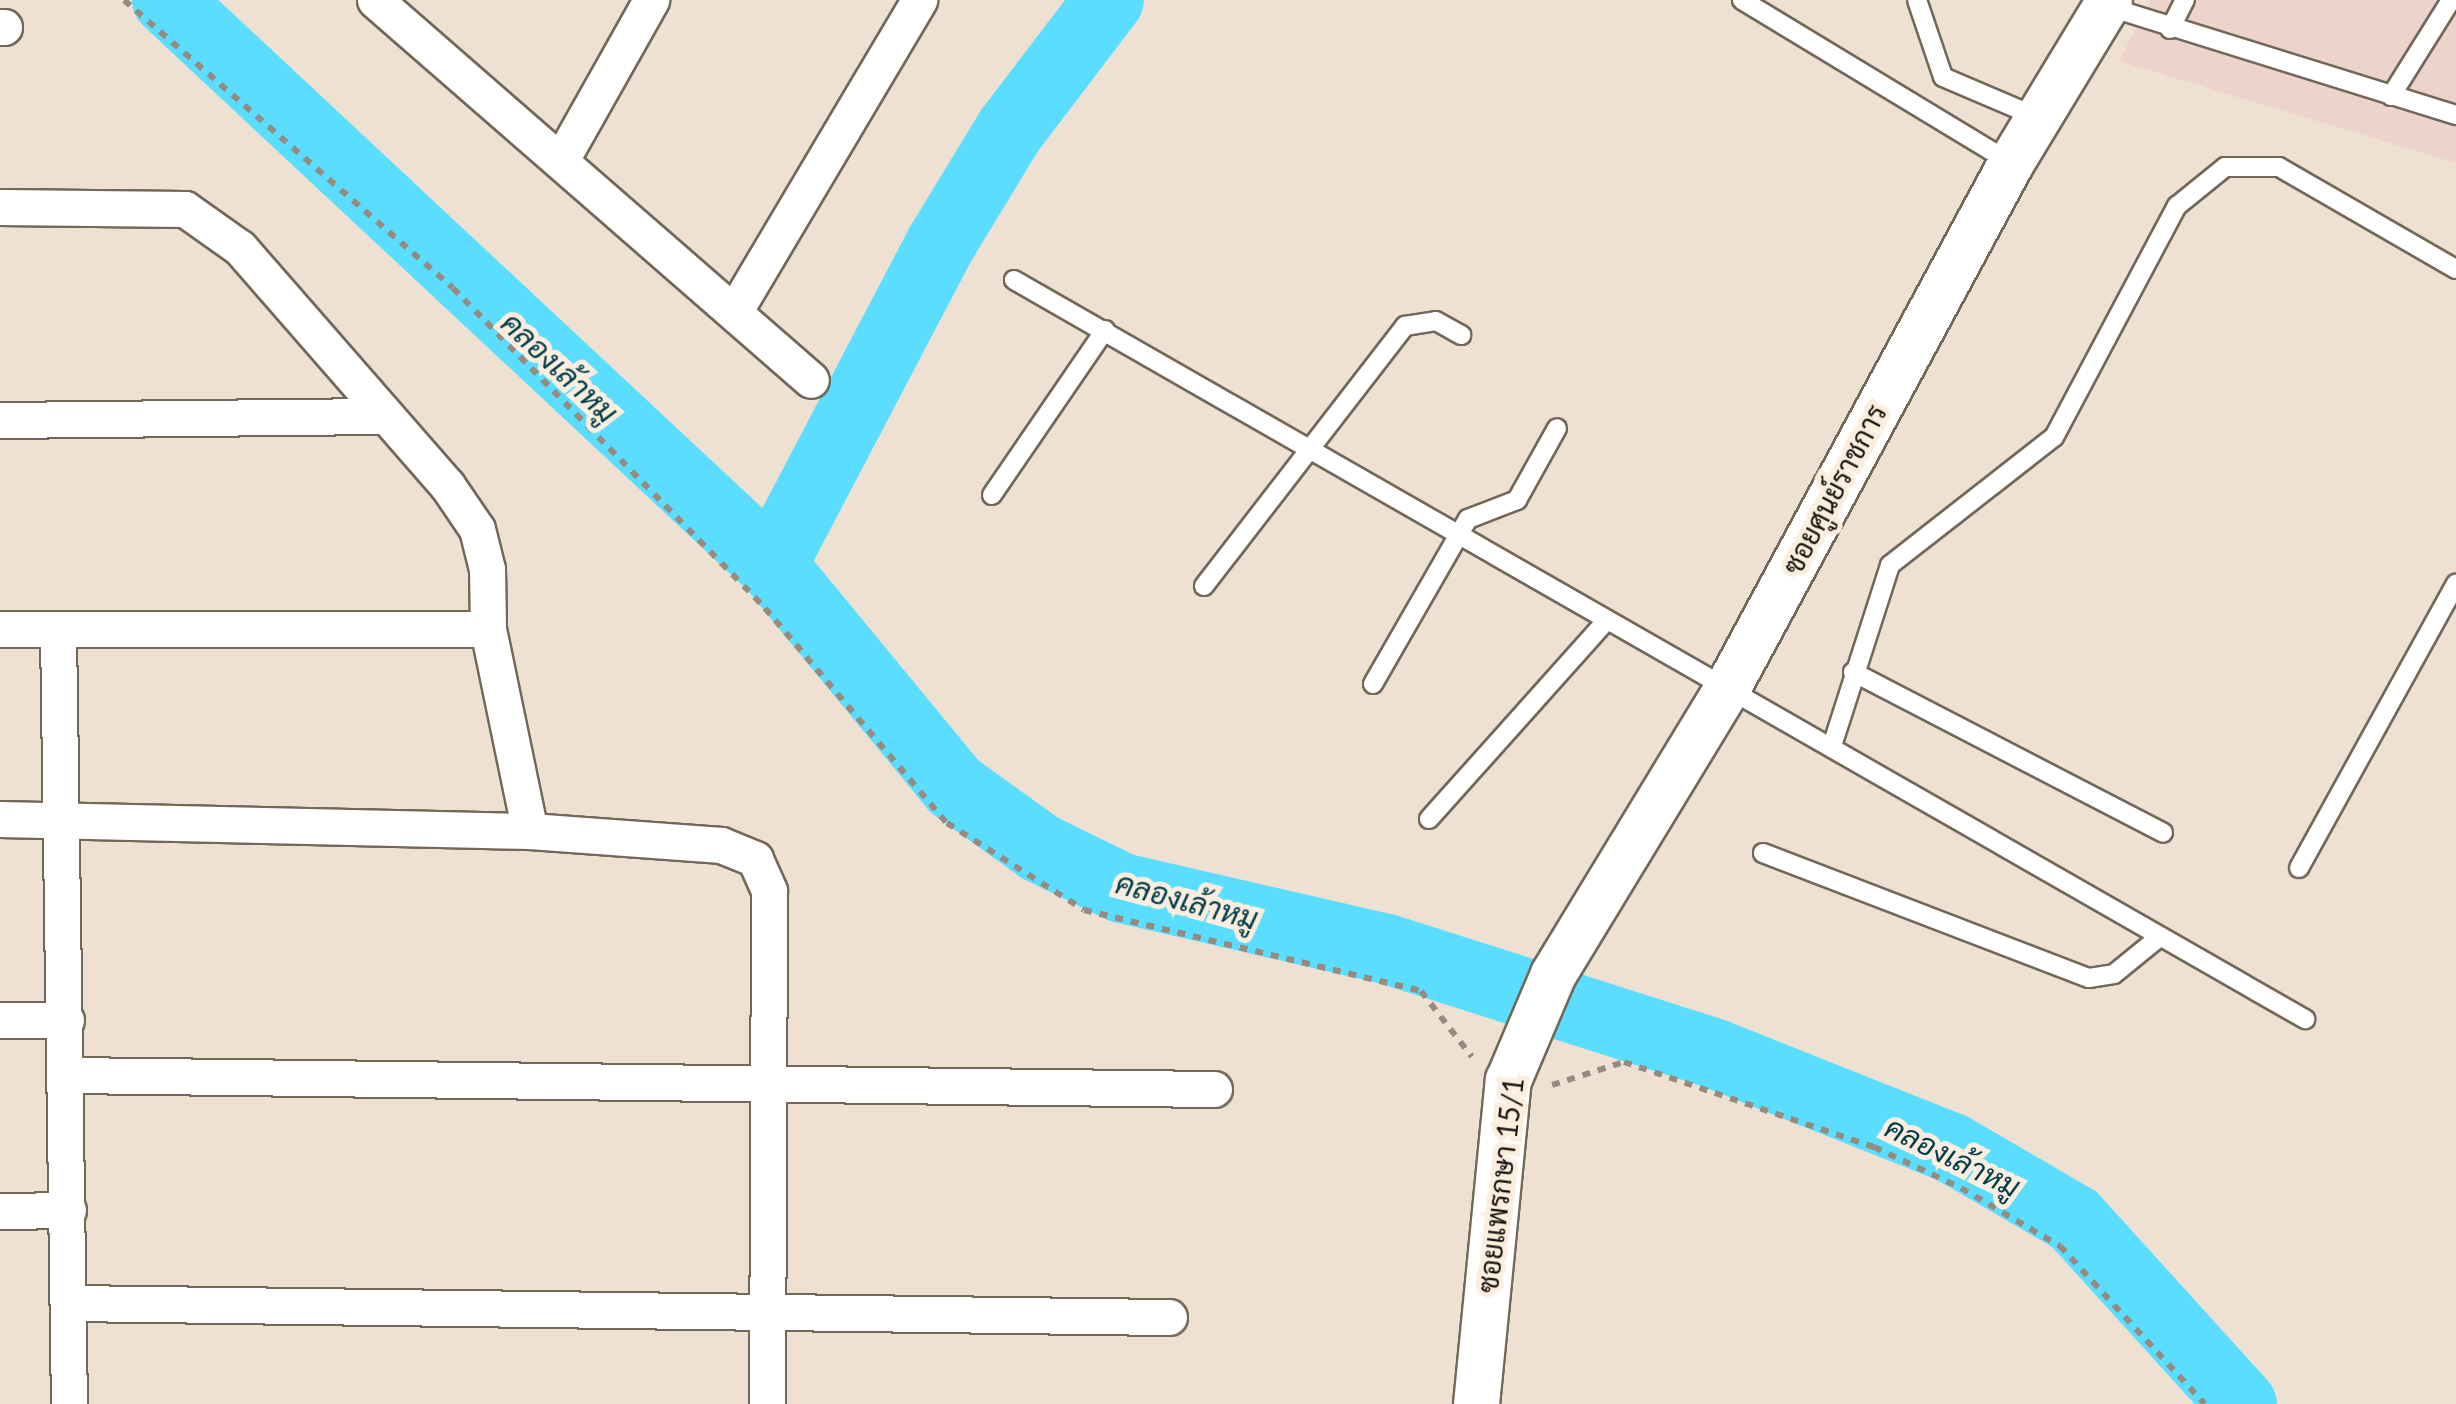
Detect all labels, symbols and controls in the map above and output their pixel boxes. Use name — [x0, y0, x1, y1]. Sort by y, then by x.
water label: คลองเล้าหมู — [495, 304, 625, 430]
street label: ซอยศูนย์ราชการ — [1775, 398, 1893, 580]
water label: คลองเล้าหมู — [1112, 864, 1262, 936]
street label: ซอยแพรกษา 15/1 — [1470, 1075, 1530, 1295]
water label: คลองเล้าหมู — [1880, 1108, 2026, 1204]

